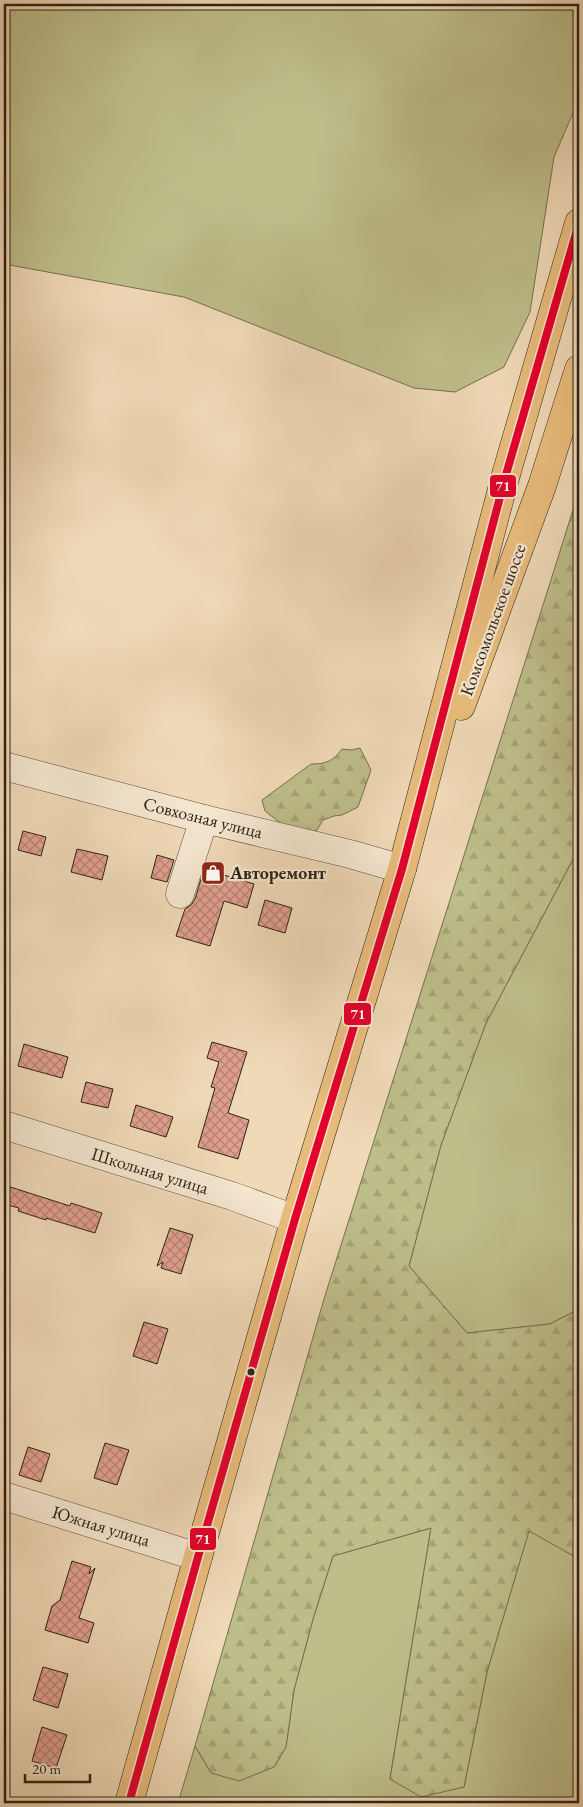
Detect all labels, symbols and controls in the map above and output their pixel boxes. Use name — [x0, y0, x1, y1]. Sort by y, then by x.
line badge: 71 — [489, 474, 517, 498]
text: 71 — [496, 477, 510, 495]
street label: Комсомольское шоссе — [454, 541, 531, 699]
street label: Совхозная улица — [141, 792, 266, 844]
shop icon: Авторемонт — [200, 860, 226, 886]
place label: Авторемонт — [229, 861, 326, 884]
line badge: 71 — [343, 1002, 372, 1026]
text: 71 — [351, 1005, 365, 1023]
street label: Школьная улица — [89, 1142, 212, 1199]
unlabelled marker — [246, 1367, 256, 1377]
street label: Южная улица — [49, 1500, 154, 1552]
line badge: 71 — [189, 1527, 217, 1551]
text: 71 — [196, 1530, 210, 1548]
scale bar — [25, 1752, 90, 1784]
text: 20 m — [32, 1759, 61, 1778]

